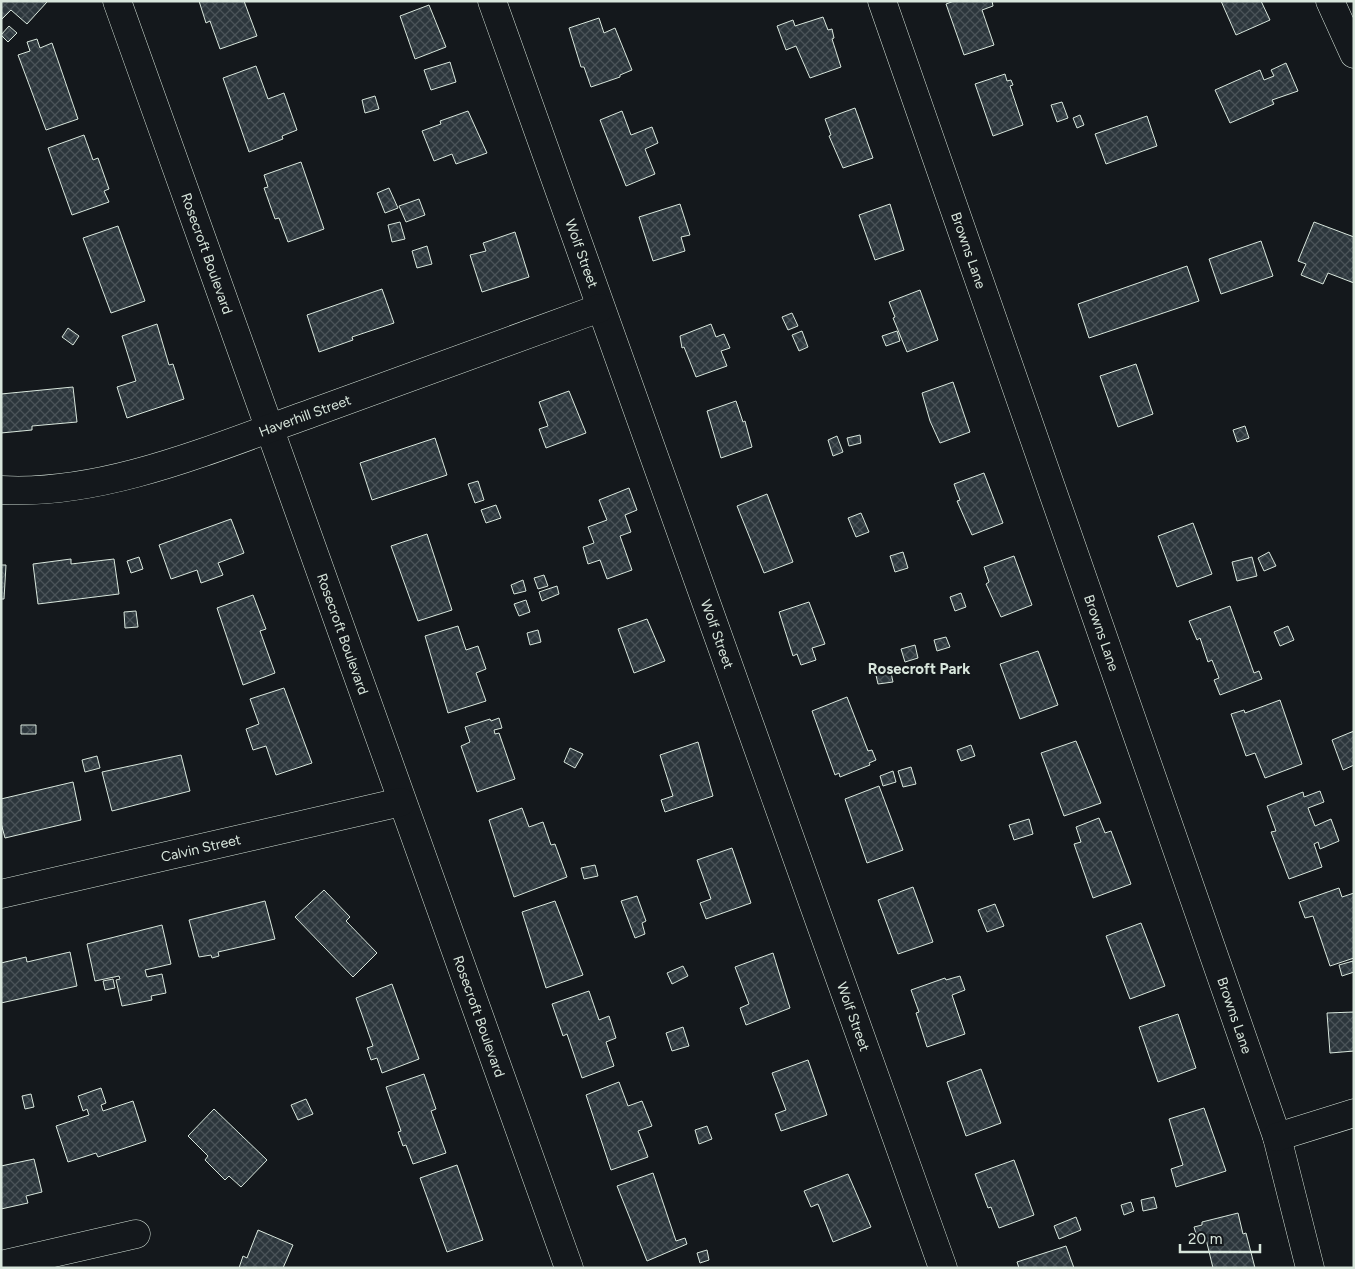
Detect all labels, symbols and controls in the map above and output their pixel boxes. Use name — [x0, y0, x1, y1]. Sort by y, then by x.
street label: Rosecroft Boulevard — [178, 190, 237, 316]
street label: Browns Lane — [948, 210, 990, 291]
street label: Wolf Street — [562, 217, 602, 290]
street label: Haverhill Street — [256, 391, 353, 440]
street label: Rosecroft Boulevard — [313, 571, 372, 697]
street label: Browns Lane — [1081, 592, 1123, 674]
street label: Wolf Street — [697, 597, 737, 671]
district label: Rosecroft Park — [868, 660, 970, 678]
street label: Calvin Street — [159, 831, 242, 865]
street label: Rosecroft Boulevard — [450, 953, 509, 1079]
street label: Browns Lane — [1214, 975, 1256, 1056]
street label: Wolf Street — [833, 980, 874, 1053]
scale bar — [1180, 1222, 1260, 1254]
text: 20 m — [1188, 1230, 1222, 1248]

